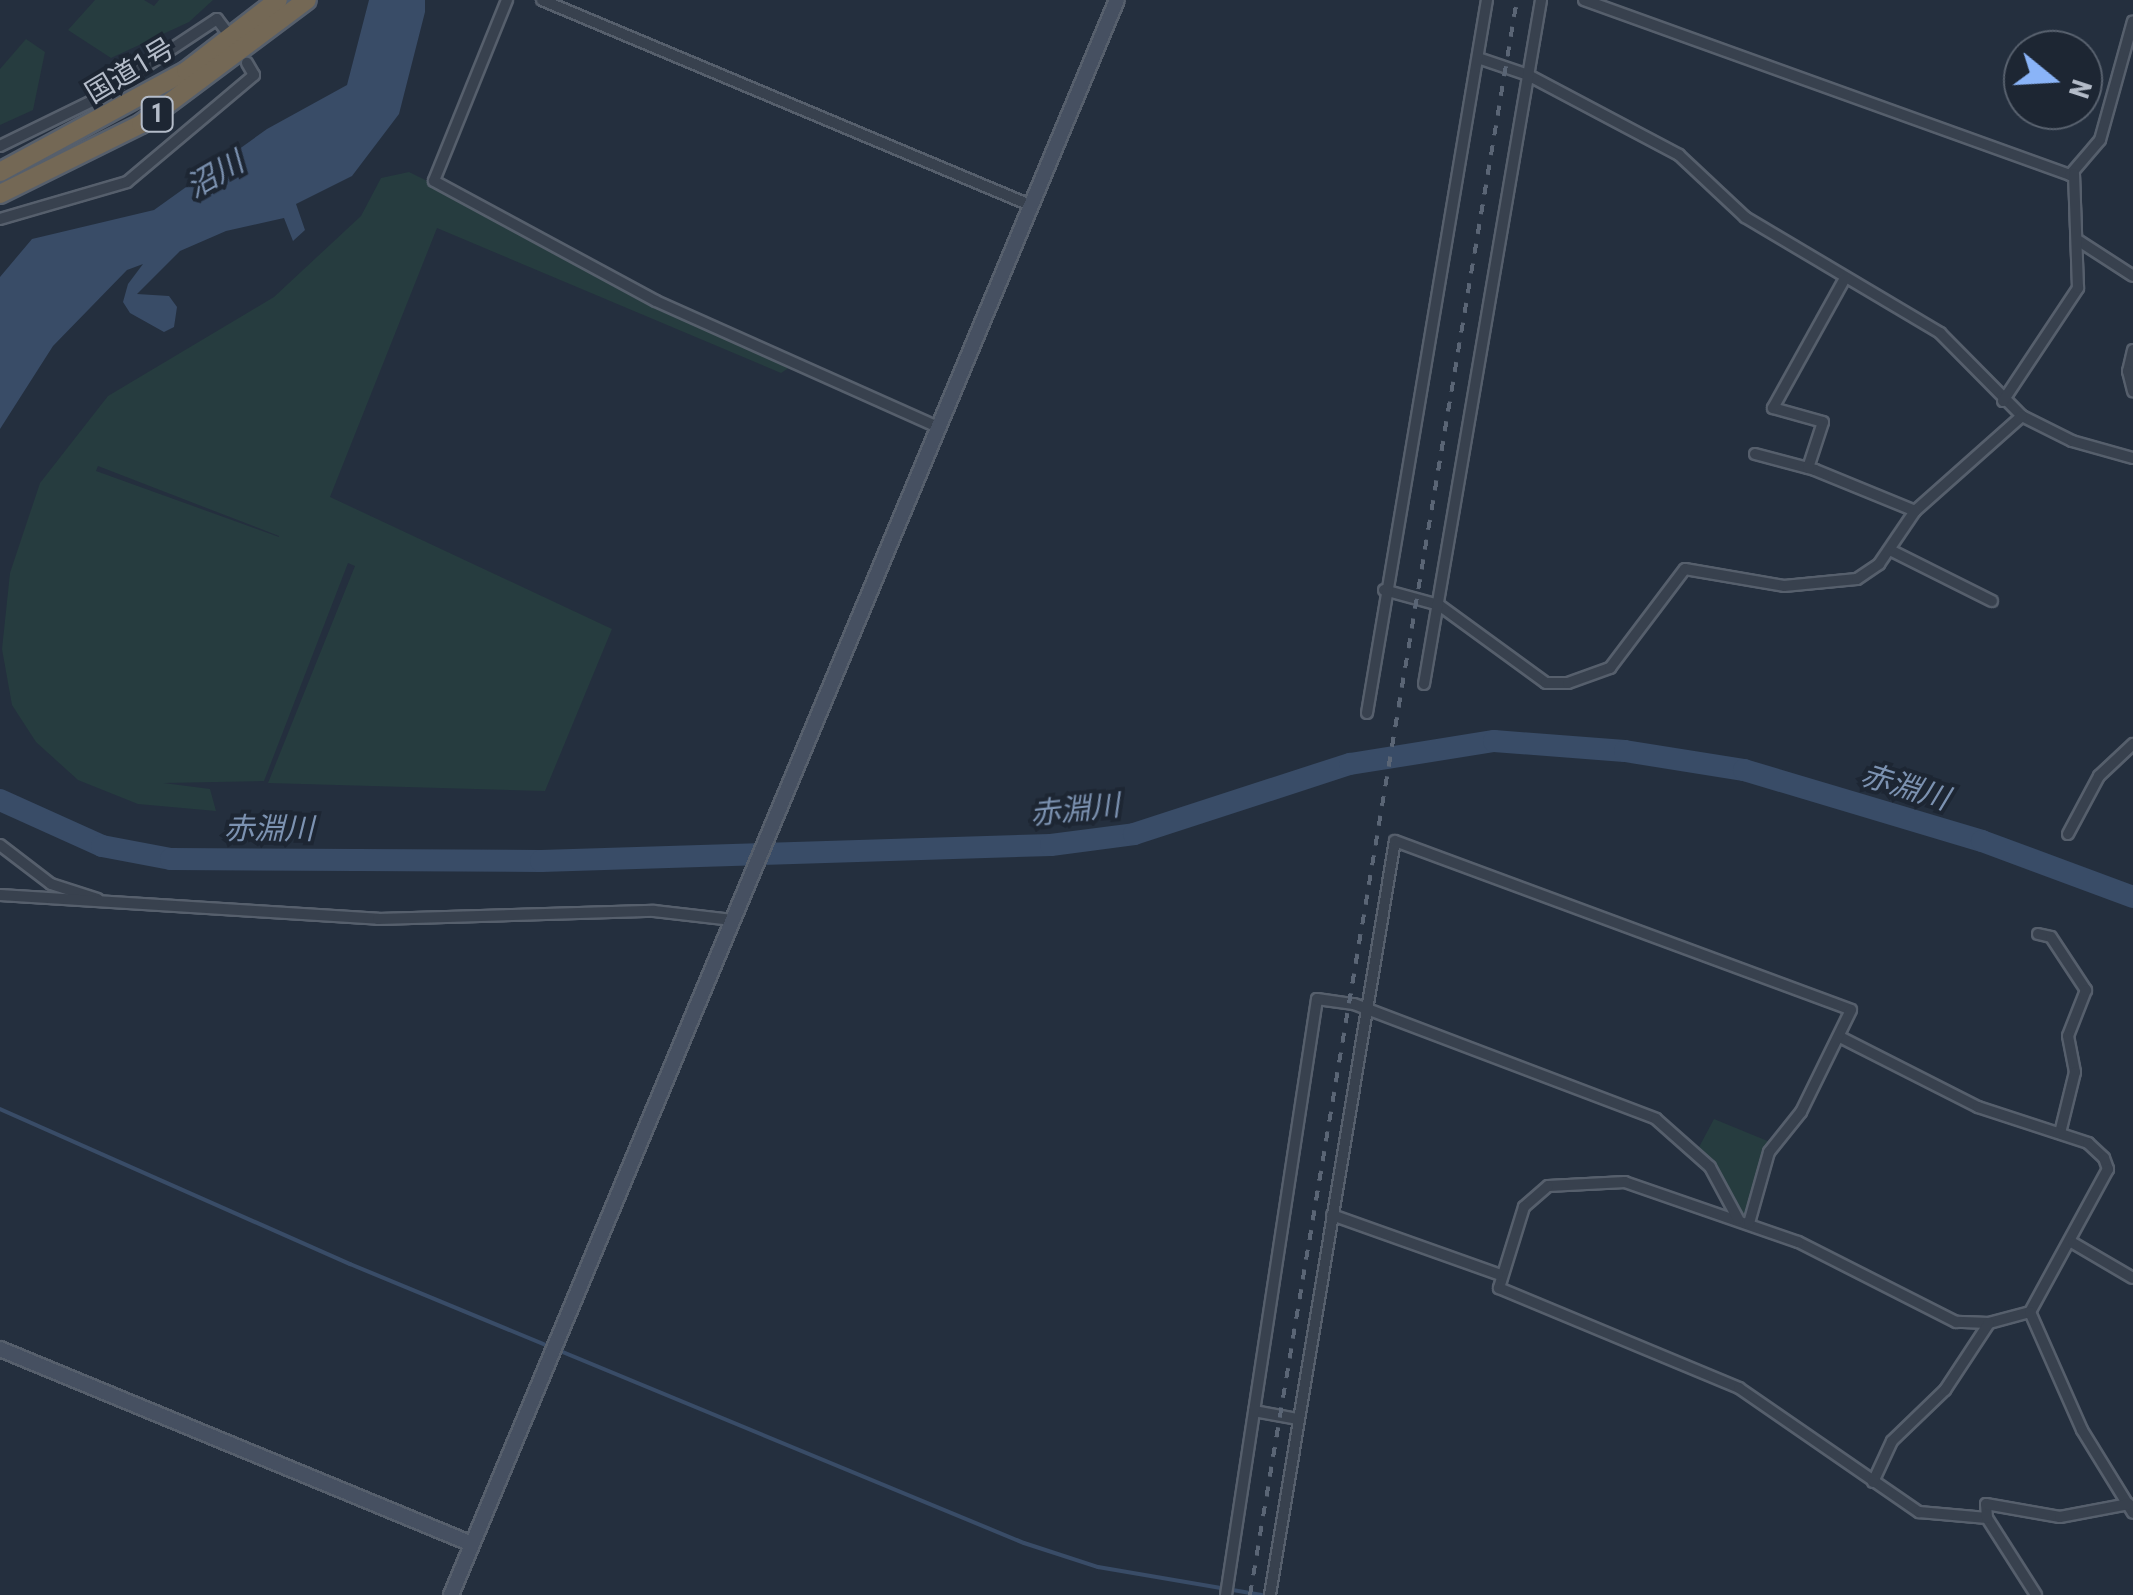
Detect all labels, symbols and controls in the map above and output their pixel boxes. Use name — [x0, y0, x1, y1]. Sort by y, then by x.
north arrow — [2003, 30, 2103, 130]
street label: 国道1号 — [79, 31, 181, 111]
text: N — [2062, 76, 2098, 102]
road number: 1 — [140, 94, 174, 134]
water label: 沼川 — [180, 144, 250, 206]
water label: 赤淵川 — [1857, 757, 1953, 817]
water label: 赤淵川 — [1028, 787, 1122, 833]
water label: 赤淵川 — [224, 811, 314, 847]

